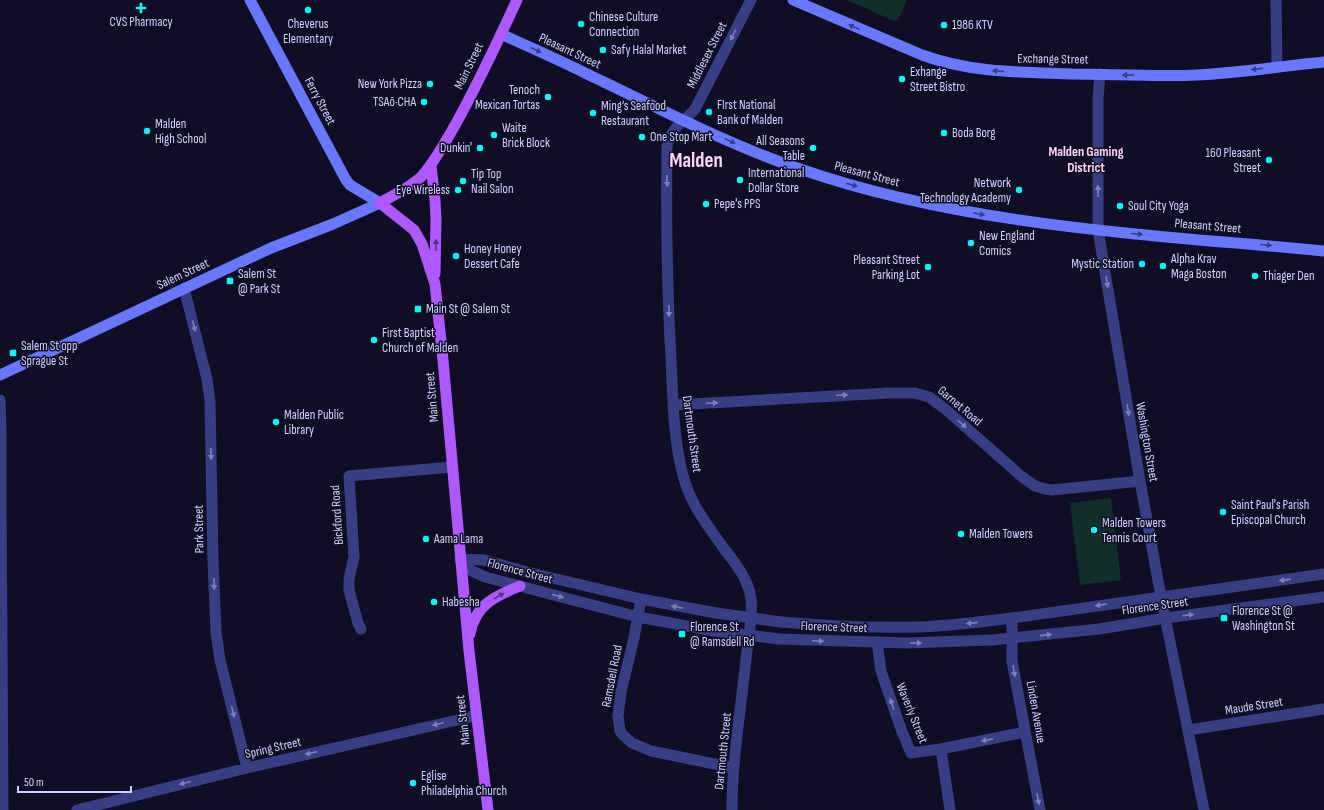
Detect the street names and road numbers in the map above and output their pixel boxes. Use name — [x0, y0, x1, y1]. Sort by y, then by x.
street label: Middlesex Street — [683, 19, 731, 91]
street label: Pleasant Street — [536, 30, 604, 72]
street label: Main Street — [451, 40, 487, 92]
street label: Exchange Street — [1017, 50, 1089, 68]
street label: Ferry Street — [301, 74, 339, 128]
street label: Pleasant Street — [833, 158, 901, 190]
street label: Pleasant Street — [1174, 215, 1242, 237]
street label: Salem Street — [154, 255, 212, 293]
street label: Main Street — [422, 371, 442, 423]
street label: Garnet Road — [934, 383, 986, 429]
street label: Dartmouth Street — [679, 395, 705, 473]
street label: Washington Street — [1132, 401, 1162, 483]
street label: Bickford Road — [327, 485, 347, 545]
street label: Park Street — [191, 505, 207, 553]
street label: Florence Street — [486, 555, 554, 587]
street label: Florence Street — [1121, 593, 1189, 619]
street label: Florence Street — [800, 618, 868, 636]
street label: Ramsdell Road — [598, 644, 626, 708]
street label: Waverly Street — [893, 680, 931, 746]
street label: Linden Avenue — [1023, 680, 1049, 744]
street label: Main Street — [452, 694, 474, 746]
street label: Maude Street — [1224, 694, 1284, 718]
street label: Dartmouth Street — [711, 712, 735, 790]
street label: Spring Street — [243, 734, 303, 762]

